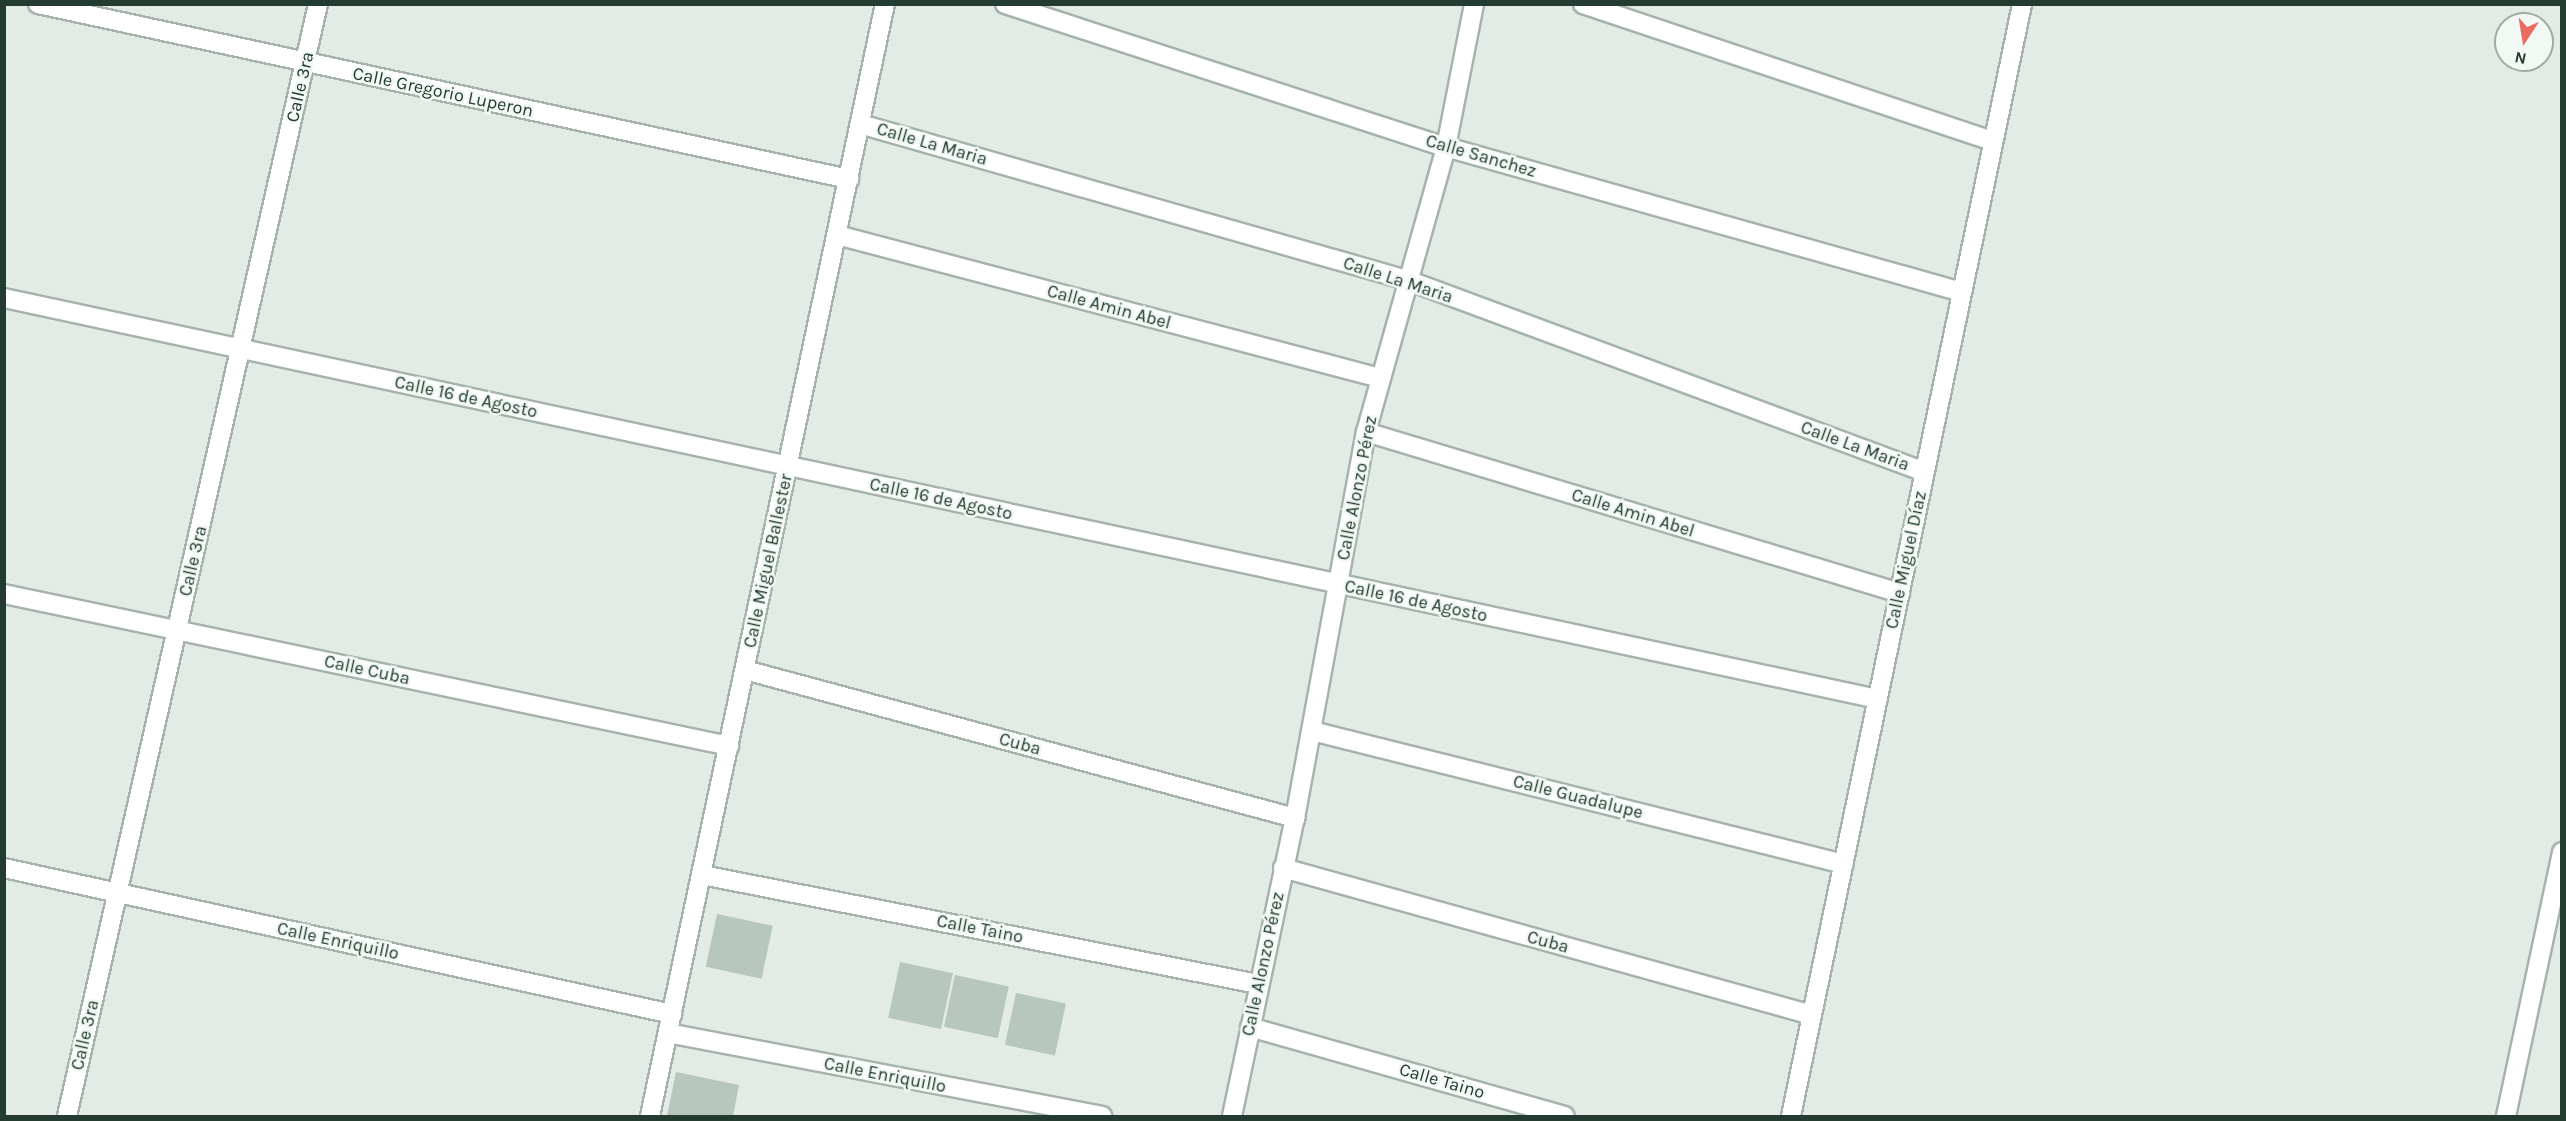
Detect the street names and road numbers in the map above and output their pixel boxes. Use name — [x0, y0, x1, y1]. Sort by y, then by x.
street label: Calle 3ra — [281, 50, 319, 124]
street label: Calle Gregorio Luperon — [351, 62, 535, 122]
street label: Calle La Maria — [874, 118, 990, 170]
street label: Calle Sanchez — [1423, 130, 1539, 182]
street label: Calle La Maria — [1340, 252, 1456, 308]
street label: Calle Amin Abel — [1045, 280, 1173, 334]
street label: Calle 16 de Agosto — [393, 371, 539, 423]
street label: Calle Alonzo Pérez — [1332, 414, 1382, 562]
street label: Calle La Maria — [1798, 416, 1912, 476]
street label: Calle Miguel Ballester — [739, 472, 797, 650]
street label: Calle 16 de Agosto — [868, 473, 1014, 525]
street label: Calle Amin Abel — [1569, 484, 1697, 542]
street label: Calle Miguel Díaz — [1881, 489, 1931, 631]
street label: Calle 3ra — [174, 524, 212, 598]
street label: Calle 16 de Agosto — [1343, 575, 1489, 627]
street label: Calle Cuba — [322, 650, 412, 690]
street label: Cuba — [997, 728, 1043, 760]
street label: Calle Guadalupe — [1511, 770, 1645, 824]
street label: Calle Alonzo Pérez — [1237, 890, 1289, 1038]
street label: Calle Taino — [935, 910, 1025, 948]
street label: Calle Enriquillo — [275, 918, 401, 964]
street label: Cuba — [1525, 926, 1571, 958]
street label: Calle 3ra — [66, 998, 104, 1072]
street label: Calle Enriquillo — [822, 1053, 948, 1097]
street label: Calle Taino — [1397, 1058, 1487, 1104]

